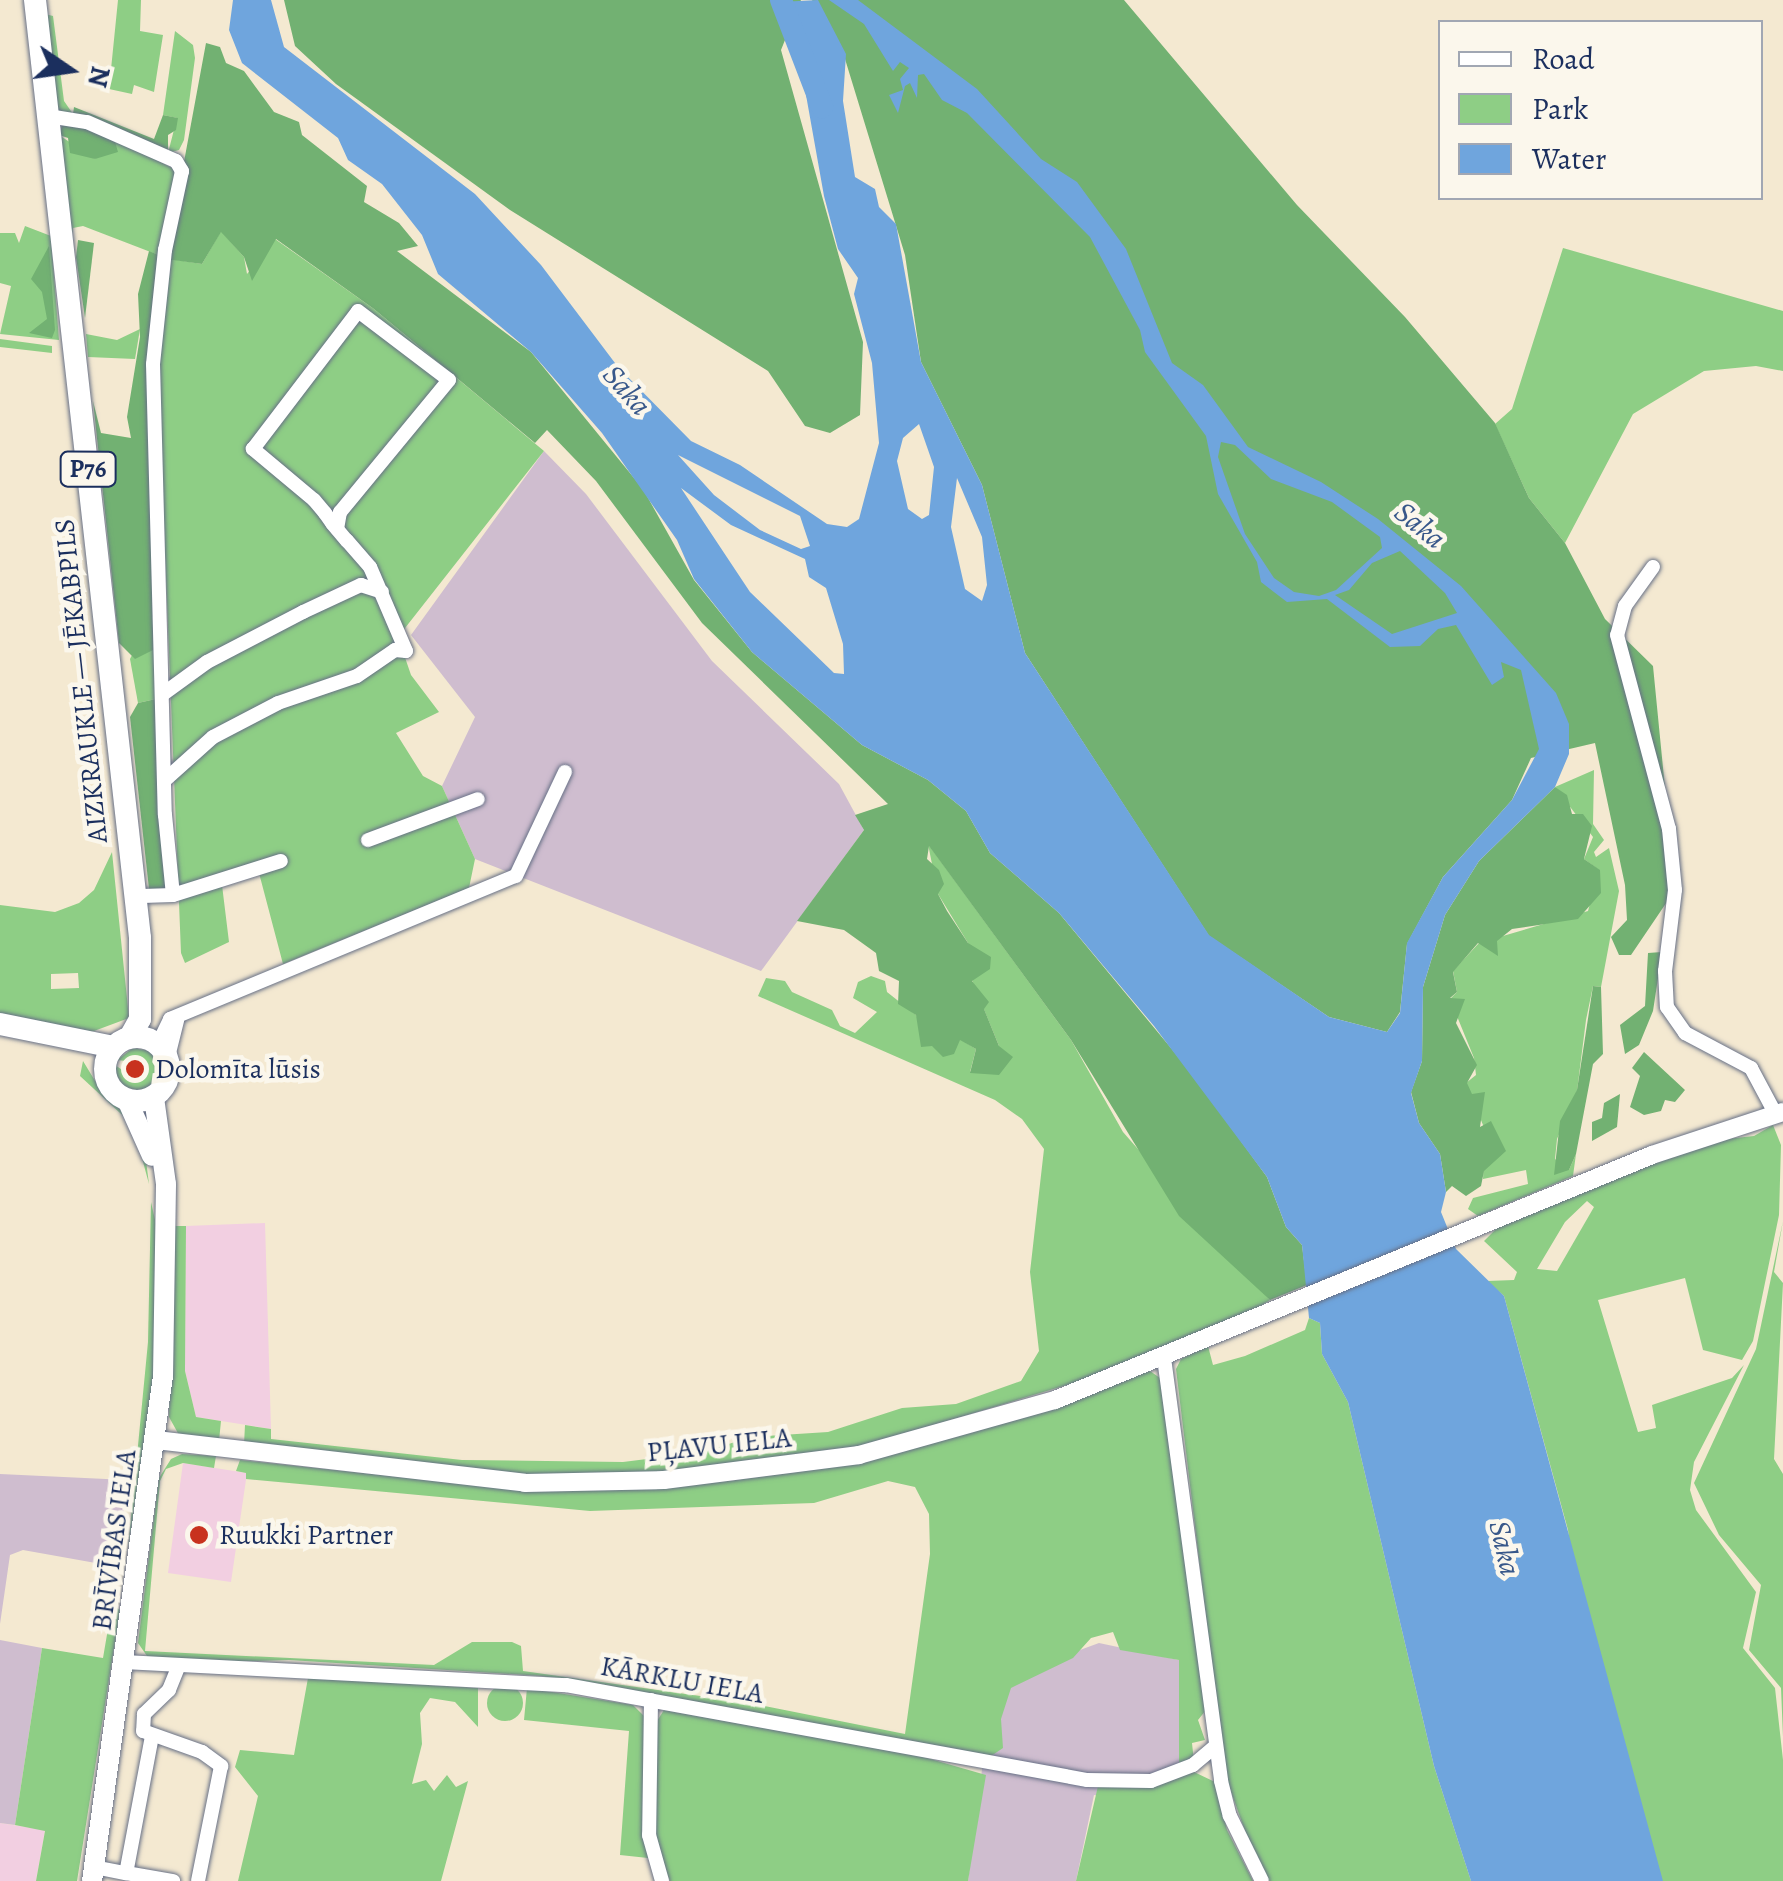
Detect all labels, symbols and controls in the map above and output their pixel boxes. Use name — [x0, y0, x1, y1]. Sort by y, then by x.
north arrow — [20, 20, 120, 120]
legend — [1438, 20, 1763, 200]
text: Road — [1532, 39, 1594, 79]
text: N — [78, 63, 120, 91]
text: Park — [1532, 89, 1588, 129]
text: Water — [1532, 139, 1606, 179]
water label: Saka — [595, 357, 659, 423]
road number: P76 — [58, 449, 118, 489]
water label: Saka — [1387, 494, 1453, 556]
street label: AIZKRAUKLE — JĒKABPILS — [47, 517, 115, 845]
place label: Dolomīta lūsis — [155, 1052, 321, 1086]
marker: Dolomīta lūsis — [124, 1058, 146, 1080]
street label: PĻAVU IELA — [645, 1421, 793, 1469]
street label: BRĪVĪBAS IELA — [85, 1447, 143, 1633]
water label: Saka — [1481, 1517, 1529, 1579]
place label: Ruukki Partner — [219, 1518, 393, 1552]
marker: Ruukki Partner — [188, 1524, 210, 1546]
street label: KĀRKLU IELA — [598, 1649, 766, 1711]

